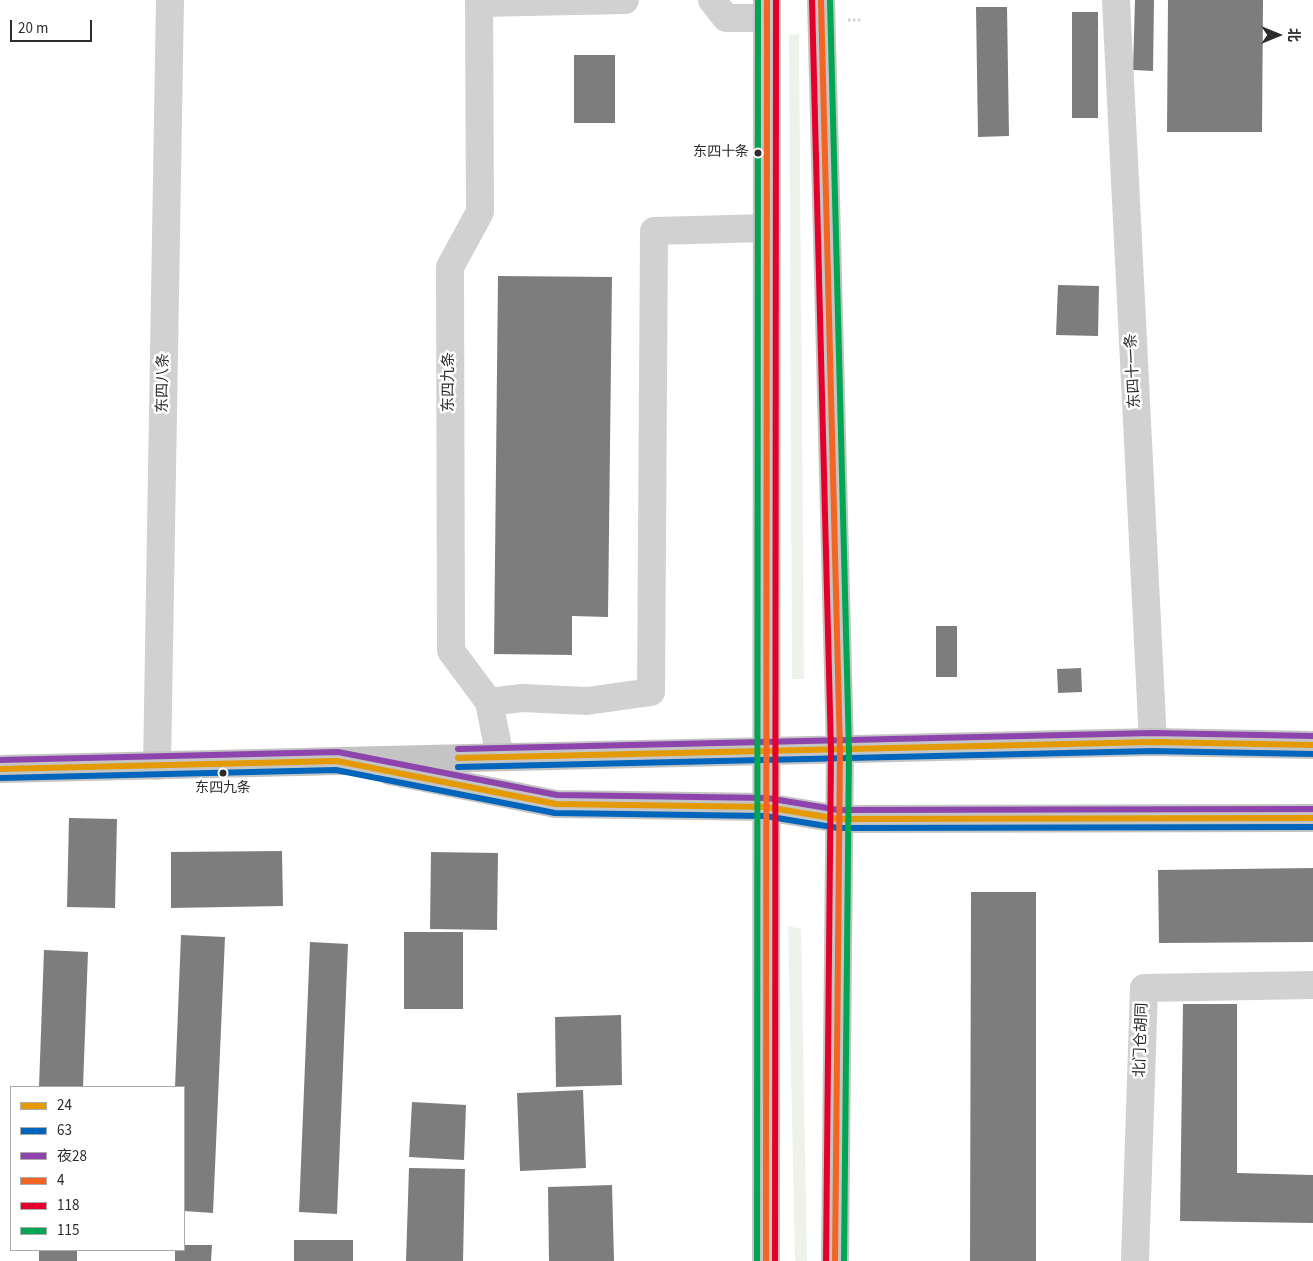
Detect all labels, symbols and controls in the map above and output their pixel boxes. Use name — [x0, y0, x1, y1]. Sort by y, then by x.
scale bar — [12, 10, 95, 42]
north arrow — [1253, 10, 1303, 60]
text: 20 m — [18, 18, 48, 39]
text: 北 — [1283, 28, 1303, 42]
place label: 东四十条 — [693, 145, 749, 161]
marker: 东四十条 — [753, 148, 763, 158]
street label: 东四十一条 — [1123, 333, 1145, 409]
street label: 东四九条 — [441, 352, 459, 412]
street label: 东四八条 — [154, 353, 174, 413]
marker: 东四九条 — [218, 768, 228, 778]
place label: 东四九条 — [195, 781, 251, 797]
street label: 北门仓胡同 — [1132, 1002, 1152, 1078]
legend — [10, 1086, 185, 1251]
text: 24 — [57, 1095, 72, 1116]
text: 63 — [57, 1120, 72, 1141]
text: 夜28 — [57, 1146, 87, 1167]
text: 4 — [57, 1170, 64, 1191]
text: 118 — [57, 1195, 79, 1216]
text: 115 — [57, 1220, 79, 1241]

